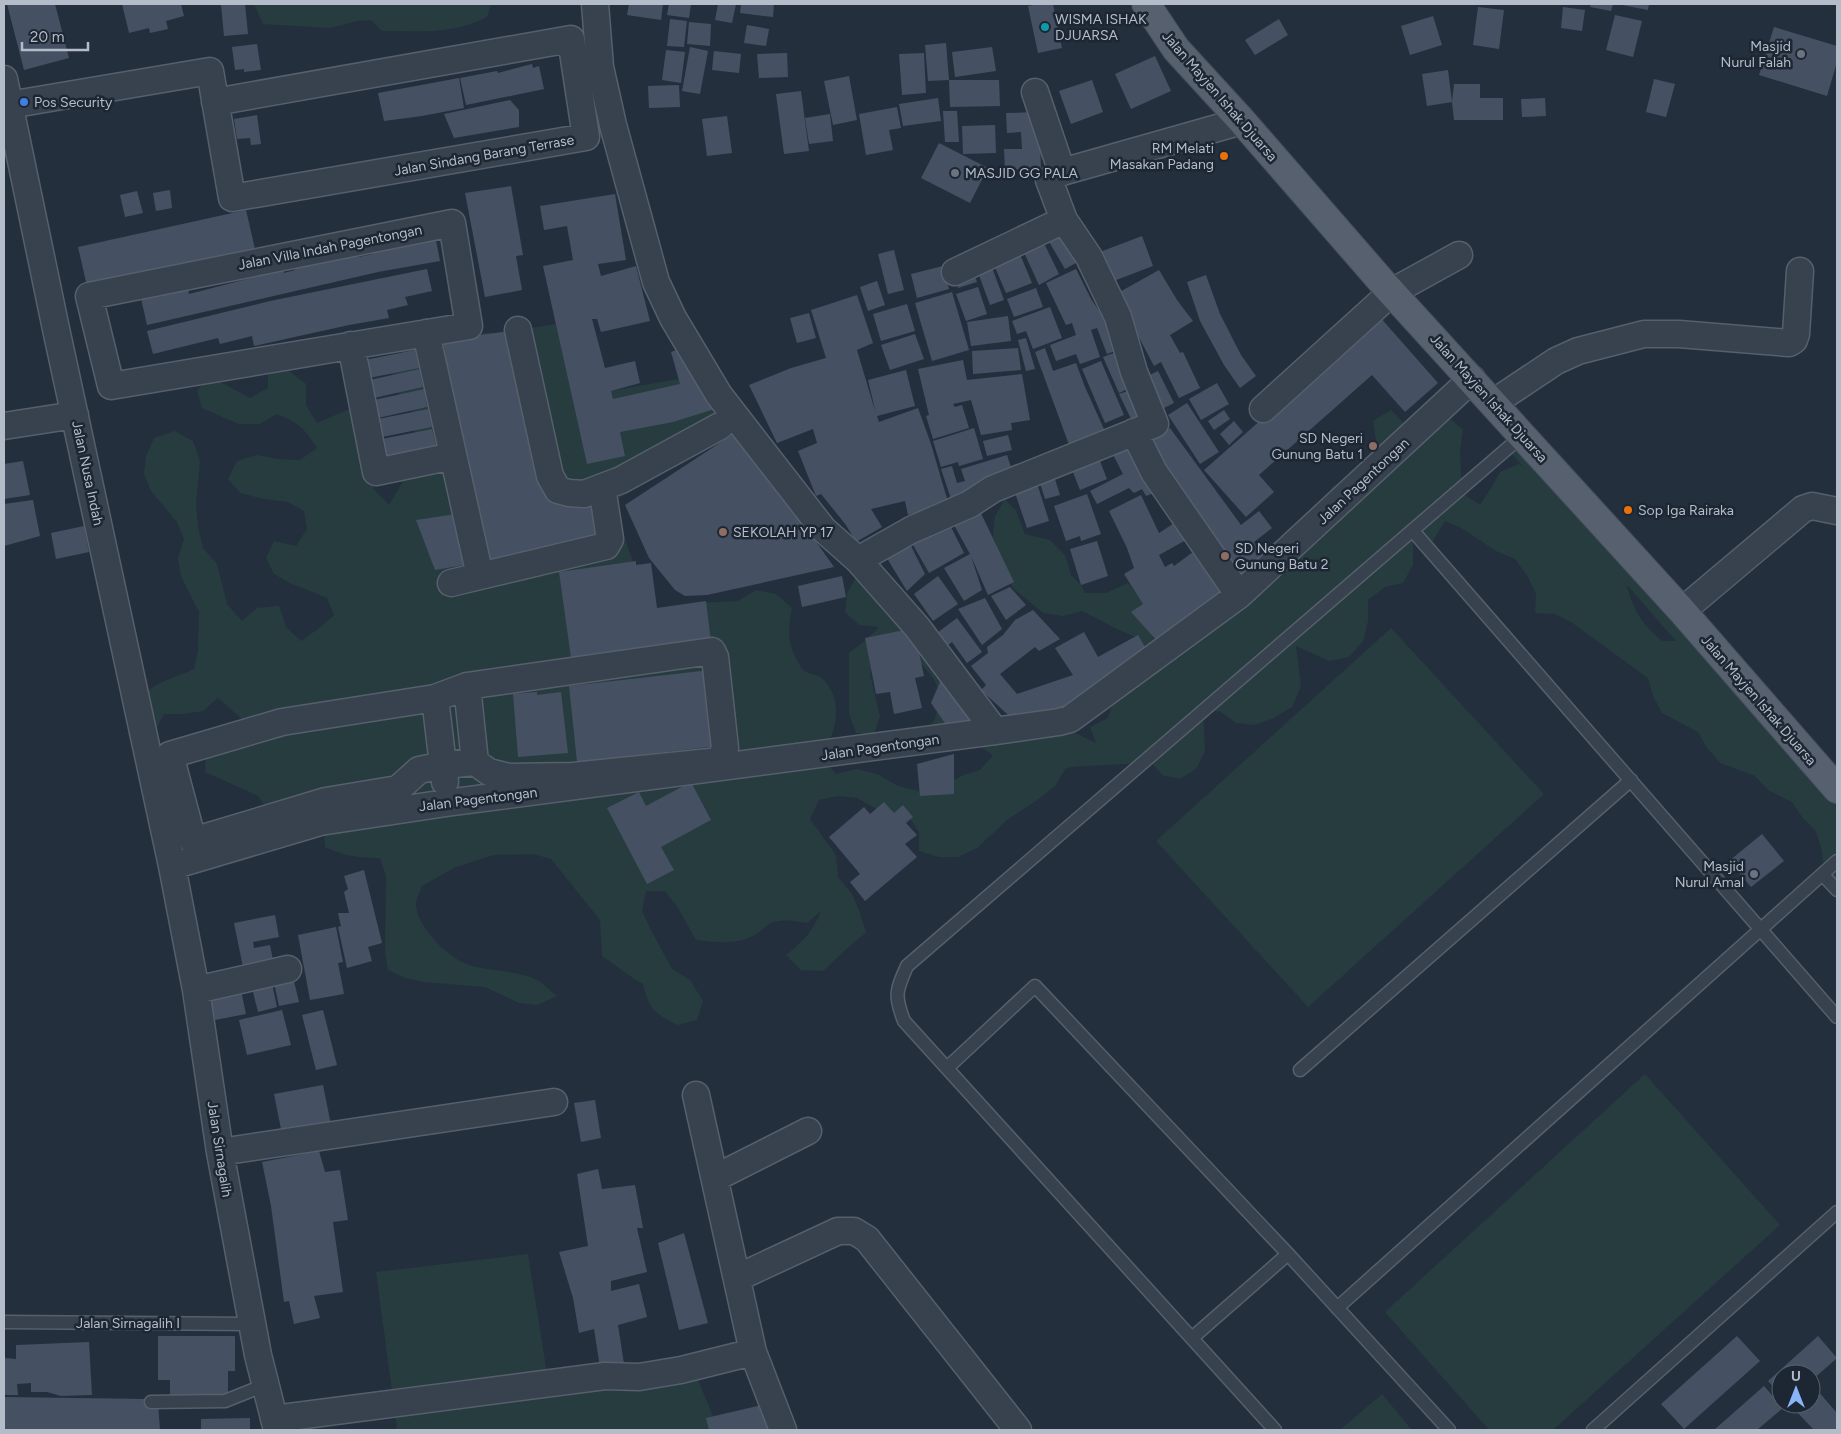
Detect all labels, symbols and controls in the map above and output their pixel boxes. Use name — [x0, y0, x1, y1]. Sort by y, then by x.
place label: WISMA ISHAK DJUARSA — [1055, 11, 1147, 44]
scale bar — [22, 20, 89, 52]
marker: WISMA ISHAK DJUARSA — [1039, 21, 1051, 33]
text: 20 m — [30, 28, 64, 46]
street label: Jalan Mayjen Ishak Djuarsa — [1158, 28, 1281, 165]
place label: Masjid Nurul Falah — [1721, 38, 1791, 71]
marker: Masjid Nurul Falah — [1795, 48, 1807, 60]
place label: Pos Security — [34, 94, 113, 111]
marker: Pos Security — [18, 96, 30, 108]
street label: Jalan Sindang Barang Terrase — [393, 131, 576, 180]
place label: RM Melati Masakan Padang — [1110, 140, 1214, 173]
marker: RM Melati Masakan Padang — [1218, 150, 1230, 162]
place label: MASJID GG PALA — [965, 165, 1079, 182]
marker: MASJID GG PALA — [949, 167, 961, 179]
street label: Jalan Villa Indah Pagentongan — [237, 221, 424, 274]
street label: Jalan Mayjen Ishak Djuarsa — [1426, 331, 1551, 466]
street label: Jalan Nusa Indah — [68, 419, 107, 527]
place label: SD Negeri Gunung Batu 1 — [1271, 430, 1363, 463]
street label: Jalan Pagentongan — [1314, 434, 1413, 528]
marker: SD Negeri Gunung Batu 1 — [1367, 440, 1379, 452]
place label: Sop Iga Rairaka — [1638, 502, 1734, 519]
marker: Sop Iga Rairaka — [1622, 504, 1634, 516]
place label: SEKOLAH YP 17 — [733, 524, 834, 541]
marker: SEKOLAH YP 17 — [717, 526, 729, 538]
place label: SD Negeri Gunung Batu 2 — [1235, 540, 1329, 573]
marker: SD Negeri Gunung Batu 2 — [1219, 550, 1231, 562]
street label: Jalan Mayjen Ishak Djuarsa — [1697, 632, 1820, 769]
street label: Jalan Pagentongan — [820, 731, 940, 764]
street label: Jalan Pagentongan — [418, 784, 538, 815]
place label: Masjid Nurul Amal — [1675, 858, 1744, 891]
marker: Masjid Nurul Amal — [1748, 868, 1760, 880]
street label: Jalan Sirnagalih — [204, 1100, 236, 1198]
street label: Jalan Sirnagalih I — [76, 1315, 180, 1332]
north arrow — [1771, 1364, 1821, 1414]
text: U — [1791, 1368, 1801, 1385]

